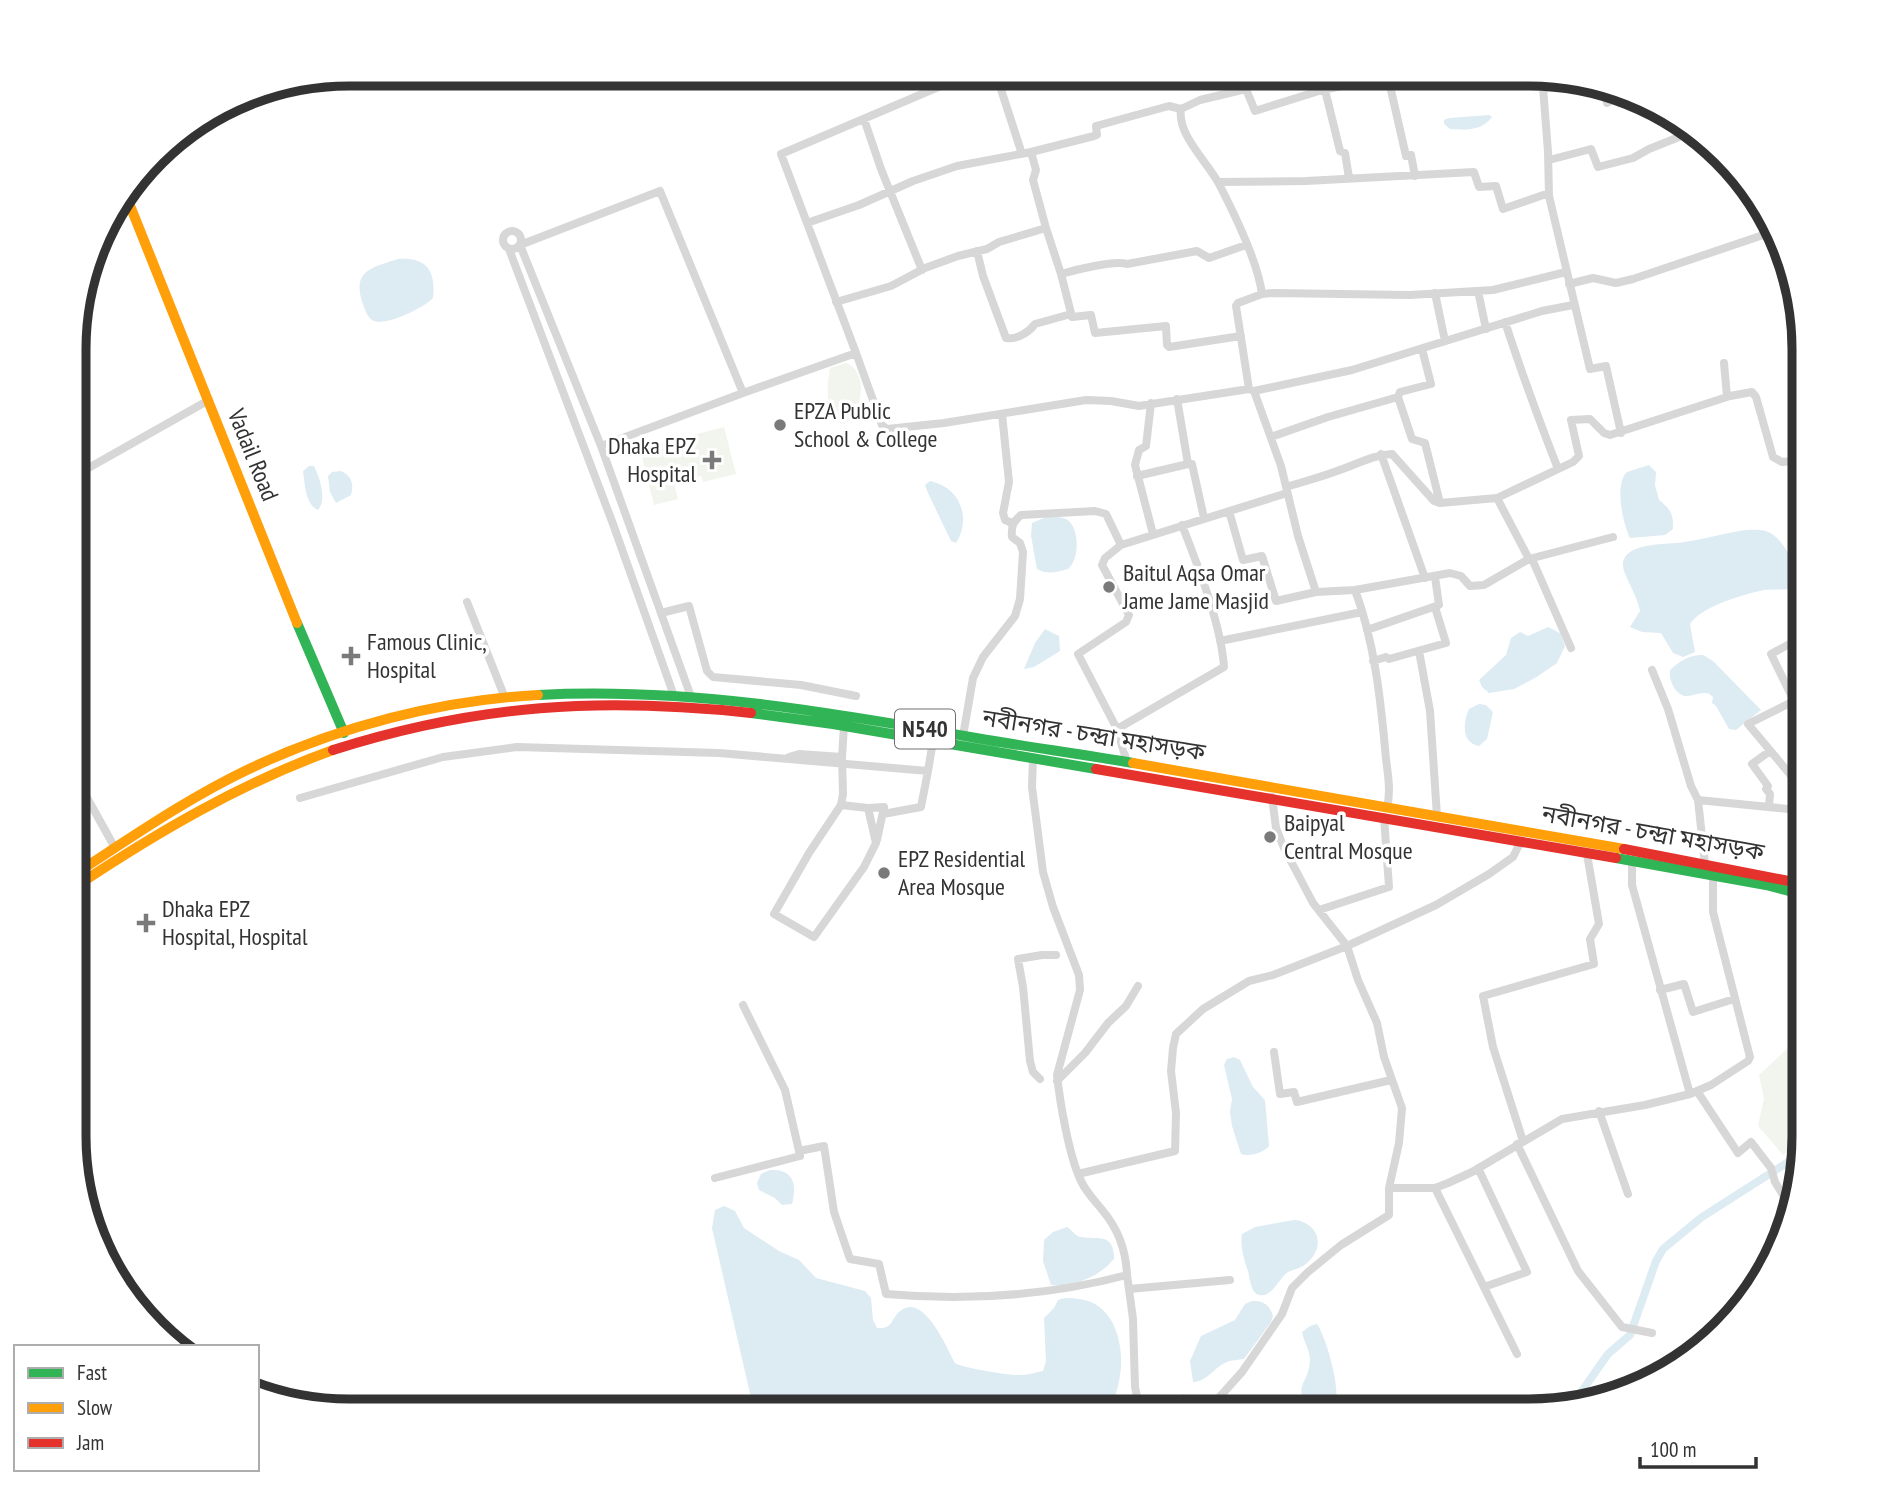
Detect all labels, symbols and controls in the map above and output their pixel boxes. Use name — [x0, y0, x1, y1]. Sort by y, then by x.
place label: EPZA Public School & College — [794, 395, 938, 454]
street label: Vadail Road — [221, 403, 286, 505]
marker: EPZA Public School & College — [772, 417, 788, 433]
place label: Dhaka EPZ Hospital — [608, 430, 696, 489]
marker: Dhaka EPZ Hospital — [702, 450, 722, 470]
place label: Baitul Aqsa Omar Jame Jame Masjid — [1122, 557, 1269, 616]
marker: Baitul Aqsa Omar Jame Jame Masjid — [1101, 579, 1117, 595]
place label: Famous Clinic, Hospital — [367, 626, 487, 685]
marker: Famous Clinic, Hospital — [341, 646, 361, 666]
street label: নবীনগর - চন্দ্রা মহাসড়ক — [979, 701, 1208, 768]
road number: N540 — [895, 709, 955, 748]
street label: নবীনগর - চন্দ্রা মহাসড়ক — [1539, 798, 1767, 867]
place label: Baipyal Central Mosque — [1284, 807, 1413, 866]
marker: Baipyal Central Mosque — [1262, 829, 1278, 845]
place label: EPZ Residential Area Mosque — [898, 843, 1026, 902]
marker: EPZ Residential Area Mosque — [876, 865, 892, 881]
place label: Dhaka EPZ Hospital, Hospital — [162, 893, 308, 952]
marker: Dhaka EPZ Hospital, Hospital — [136, 913, 156, 933]
legend — [14, 1345, 259, 1471]
text: Fast — [77, 1359, 107, 1386]
text: Slow — [77, 1394, 113, 1421]
scale bar — [1640, 1426, 1756, 1470]
text: Jam — [76, 1429, 104, 1456]
text: 100 m — [1650, 1436, 1696, 1463]

